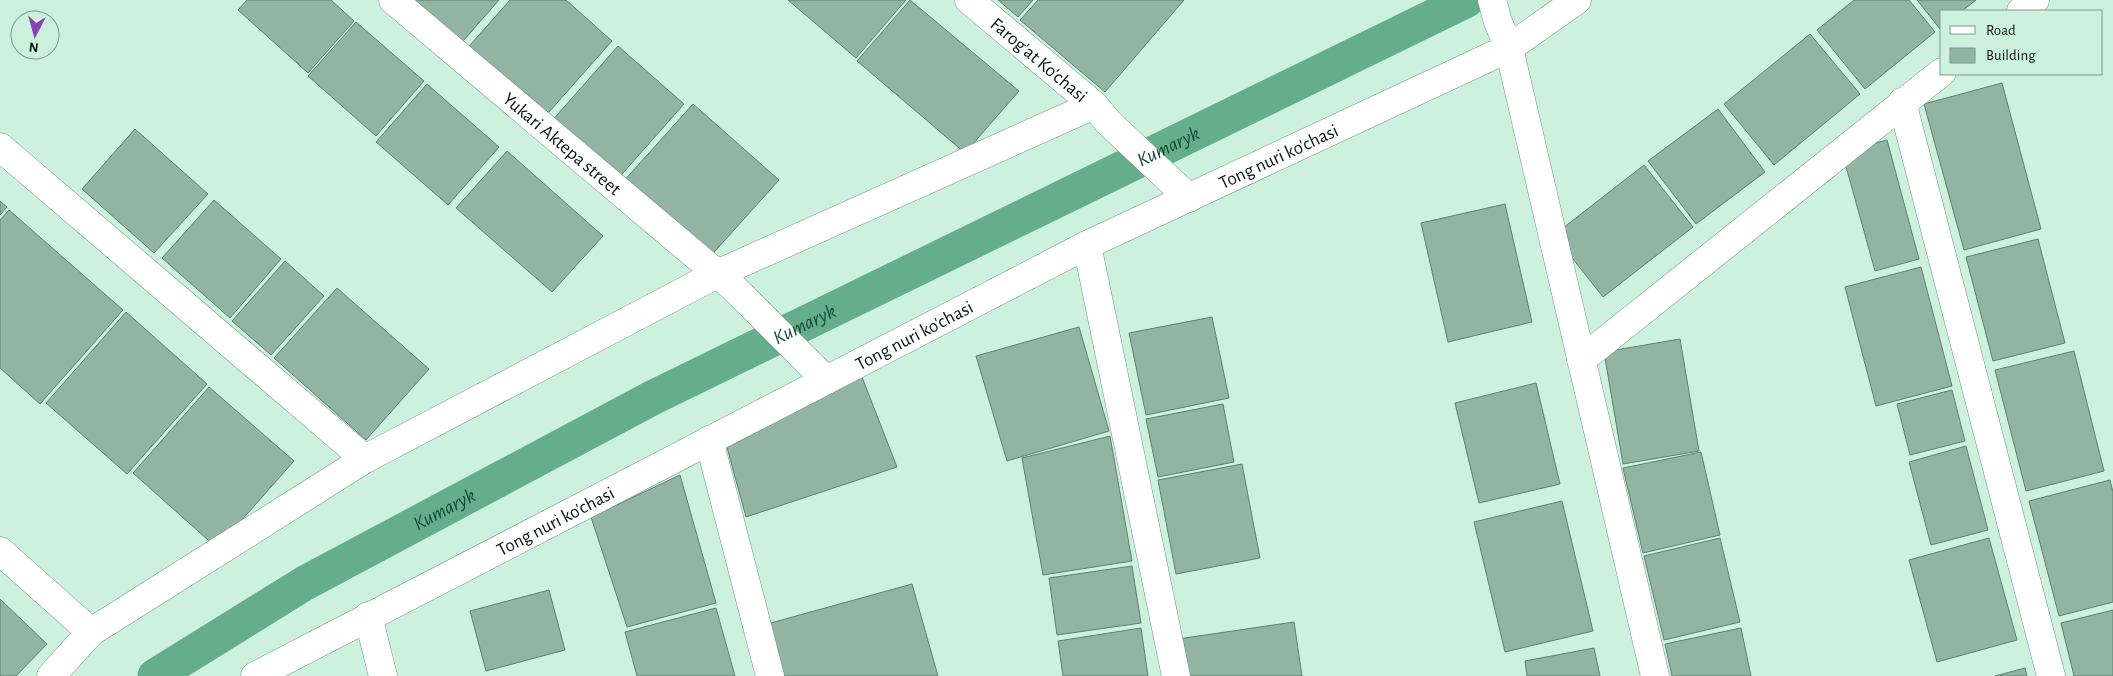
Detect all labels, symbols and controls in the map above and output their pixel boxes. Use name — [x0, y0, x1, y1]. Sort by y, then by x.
north arrow — [10, 10, 60, 60]
legend — [1940, 10, 2103, 75]
street label: Farog'at Ko'chasi — [986, 14, 1091, 106]
text: Road — [1986, 23, 2016, 38]
text: N — [28, 39, 39, 54]
text: Building — [1986, 48, 2036, 63]
street label: Yukari Aktepa street — [499, 89, 624, 199]
street label: Tong nuri ko'chasi — [1216, 121, 1341, 193]
water label: Kumaryk — [1134, 123, 1203, 171]
street label: Tong nuri ko'chasi — [853, 298, 976, 374]
water label: Kumaryk — [770, 301, 839, 348]
street label: Tong nuri ko'chasi — [494, 484, 618, 560]
water label: Kumaryk — [410, 485, 479, 534]

